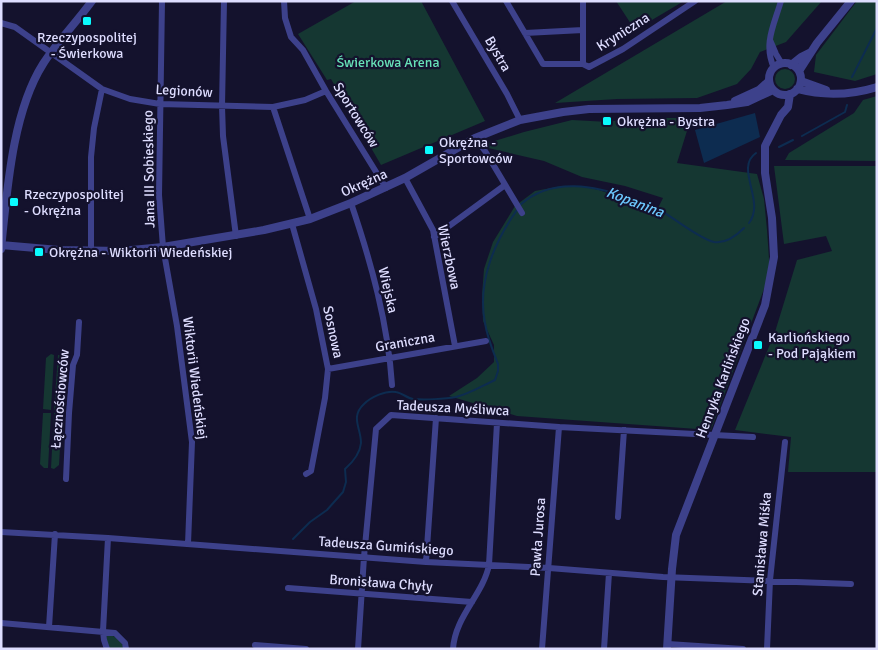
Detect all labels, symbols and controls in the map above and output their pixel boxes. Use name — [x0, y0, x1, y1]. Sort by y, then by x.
street label: Kryniczna — [593, 9, 653, 55]
marker: Rzeczypospolitej - Świerkowa — [81, 15, 93, 27]
place label: Rzeczypospolitej - Świerkowa — [37, 29, 137, 62]
street label: Bystra — [481, 33, 515, 75]
park label: Świerkowa Arena — [336, 54, 440, 71]
street label: Sportowców — [329, 79, 383, 151]
street label: Legionów — [155, 81, 213, 101]
street label: Jana III Sobieskiego — [139, 110, 159, 228]
place label: Okrężna - Bystra — [617, 113, 715, 130]
marker: Okrężna - Bystra — [601, 115, 613, 127]
place label: Okrężna - Sportowców — [439, 134, 513, 167]
marker: Okrężna - Sportowców — [423, 144, 435, 156]
street label: Okrężna — [338, 165, 390, 201]
water label: Kopanina — [604, 183, 667, 221]
place label: Rzeczypospolitej - Okrężna — [24, 186, 124, 219]
marker: Rzeczypospolitej - Okrężna — [8, 196, 20, 208]
street label: Wierzbowa — [434, 223, 464, 291]
place label: Okrężna - Wiktorii Wiedeńskiej — [49, 244, 233, 261]
marker: Okrężna - Wiktorii Wiedeńskiej — [33, 246, 45, 258]
street label: Wiejska — [374, 265, 402, 315]
street label: Sosnowa — [319, 304, 347, 360]
street label: Henryka Karlińskiego — [692, 315, 754, 441]
street label: Wiktorii Wiedeńskiej — [179, 316, 211, 440]
street label: Graniczna — [374, 328, 436, 356]
place label: Karliońskiego - Pod Pająkiem — [768, 329, 856, 362]
marker: Karliońskiego - Pod Pająkiem — [752, 339, 764, 351]
street label: Łącznościowców — [47, 349, 73, 449]
street label: Tadeusza Myśliwca — [396, 397, 510, 419]
street label: Stanisława Miśka — [749, 491, 775, 597]
street label: Pawła Jurosa — [527, 497, 549, 577]
street label: Tadeusza Gumińskiego — [318, 533, 454, 559]
street label: Bronisława Chyły — [329, 571, 434, 595]

